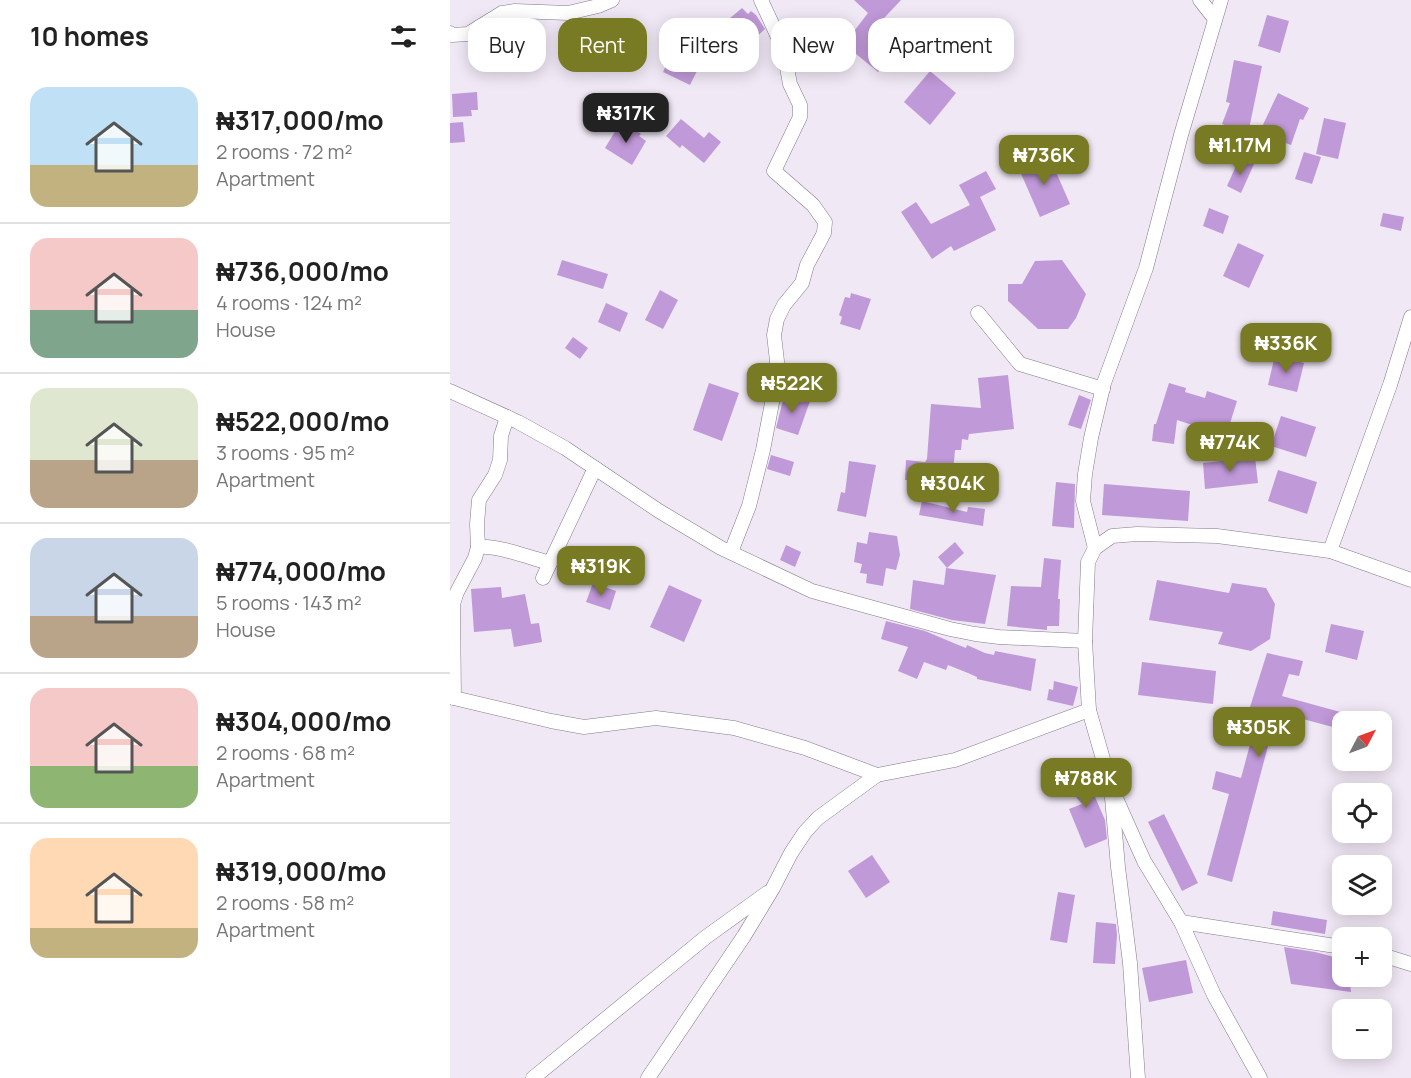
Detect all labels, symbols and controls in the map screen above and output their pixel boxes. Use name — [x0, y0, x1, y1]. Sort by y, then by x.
text: 10 homes — [30, 18, 149, 54]
chip: Buy — [468, 18, 546, 72]
chip: Rent — [558, 18, 647, 72]
chip: Filters — [659, 18, 759, 72]
chip: New — [771, 18, 856, 72]
chip: Apartment — [868, 18, 1014, 72]
icon: filters — [387, 20, 420, 53]
pin: ₦317K — [584, 93, 668, 144]
text: ₦317K — [597, 99, 655, 126]
text: ₦317,000/mo — [216, 102, 384, 138]
icon: home — [78, 111, 150, 183]
pin: ₦1.17M — [1191, 125, 1289, 176]
text: ₦1.17M — [1209, 131, 1271, 158]
pin: ₦736K — [1002, 135, 1086, 186]
text: 2 rooms · 72 m² — [216, 138, 352, 165]
text: ₦736K — [1013, 141, 1075, 168]
text: Apartment — [216, 165, 315, 192]
text: ₦736,000/mo — [216, 253, 389, 289]
icon: home — [78, 262, 150, 334]
text: 4 rooms · 124 m² — [216, 289, 362, 316]
text: House — [216, 316, 276, 343]
pin: ₦336K — [1244, 323, 1328, 374]
text: ₦336K — [1254, 329, 1318, 356]
pin: ₦522K — [750, 363, 834, 414]
text: ₦522K — [761, 369, 823, 396]
text: ₦522,000/mo — [216, 403, 389, 439]
icon: home — [78, 412, 150, 484]
pin: ₦774K — [1188, 422, 1272, 473]
text: ₦774K — [1200, 428, 1260, 455]
text: 3 rooms · 95 m² — [216, 439, 355, 466]
pin: ₦304K — [911, 463, 995, 514]
text: Apartment — [216, 466, 315, 493]
text: ₦304K — [921, 469, 985, 496]
pin: ₦319K — [559, 546, 643, 597]
text: ₦319K — [571, 552, 631, 579]
text: ₦774,000/mo — [216, 553, 386, 589]
icon: home — [78, 562, 150, 634]
text: 5 rooms · 143 m² — [216, 589, 362, 616]
text: House — [216, 616, 276, 643]
text: ₦304,000/mo — [216, 703, 391, 739]
pin: ₦305K — [1217, 707, 1301, 758]
north arrow — [1332, 711, 1392, 771]
map controls — [1332, 711, 1392, 1059]
icon: home — [78, 712, 150, 784]
text: ₦305K — [1227, 713, 1291, 740]
text: 2 rooms · 68 m² — [216, 739, 355, 766]
pin: ₦788K — [1044, 758, 1128, 809]
text: ₦788K — [1055, 764, 1117, 791]
text: Apartment — [216, 766, 315, 793]
button: locate — [1332, 783, 1392, 843]
text: ₦319,000/mo — [216, 853, 386, 889]
button: layers — [1332, 855, 1392, 915]
icon: home — [78, 862, 150, 934]
text: 2 rooms · 58 m² — [216, 889, 354, 916]
text: Apartment — [216, 916, 315, 943]
button: + — [1332, 927, 1392, 987]
button: − — [1332, 999, 1392, 1059]

